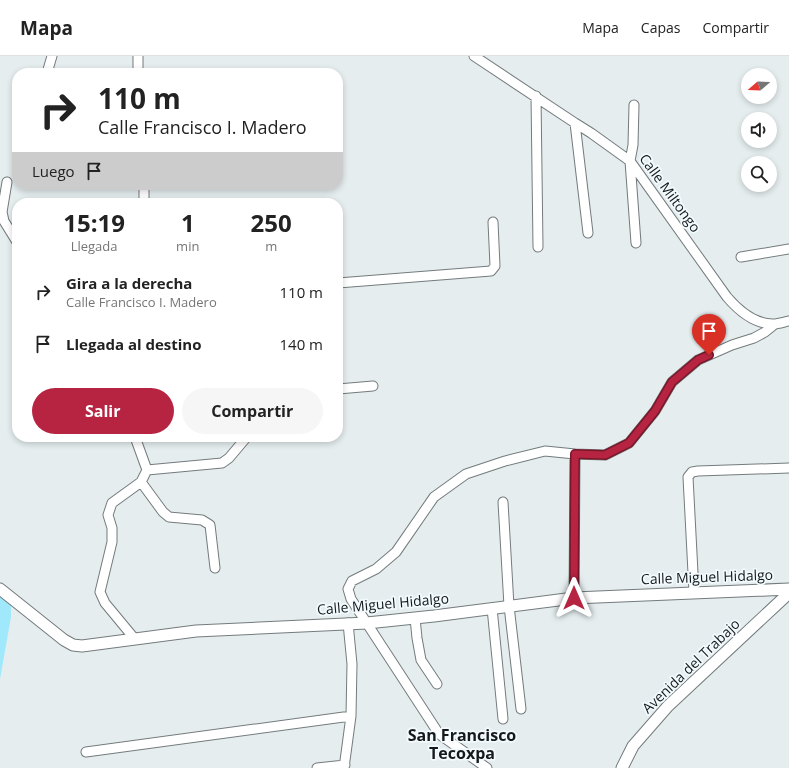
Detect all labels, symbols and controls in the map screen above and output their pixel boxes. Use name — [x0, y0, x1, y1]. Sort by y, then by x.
text: Mapa — [20, 15, 73, 41]
text: Mapa — [582, 18, 619, 37]
text: Capas — [641, 18, 680, 37]
text: Compartir — [702, 18, 769, 37]
north arrow — [741, 68, 777, 104]
map controls — [741, 68, 777, 192]
text: 110 m — [98, 79, 181, 117]
icon: right — [32, 84, 84, 136]
button: sound — [741, 112, 777, 148]
text: Calle Francisco I. Madero — [98, 115, 307, 139]
street label: Calle Miltongo — [635, 150, 705, 236]
button: search — [741, 156, 777, 192]
icon: arrive — [83, 160, 105, 182]
text: Luego — [32, 161, 75, 181]
text: 15:19 — [63, 206, 125, 239]
text: 1 — [181, 206, 195, 239]
text: 250 — [251, 206, 292, 239]
text: Llegada — [71, 237, 117, 255]
text: min — [176, 237, 199, 255]
text: m — [265, 237, 277, 255]
text: Gira a la derecha — [66, 273, 192, 293]
icon: right — [32, 281, 54, 303]
text: 110 m — [279, 282, 323, 302]
text: Calle Francisco I. Madero — [66, 293, 217, 311]
pin — [692, 314, 726, 355]
icon: arrive — [698, 320, 720, 342]
icon: arrive — [32, 333, 54, 355]
text: Llegada al destino — [66, 334, 201, 354]
text: 140 m — [279, 334, 323, 354]
button: Salir — [32, 388, 174, 434]
button: Compartir — [182, 388, 323, 434]
street label: Calle Miguel Hidalgo — [641, 565, 773, 588]
position arrow — [553, 577, 595, 619]
street label: Calle Miguel Hidalgo — [316, 588, 450, 619]
street label: Avenida del Trabajo — [638, 614, 744, 717]
district label: San Francisco Tecoxpa — [408, 724, 516, 764]

